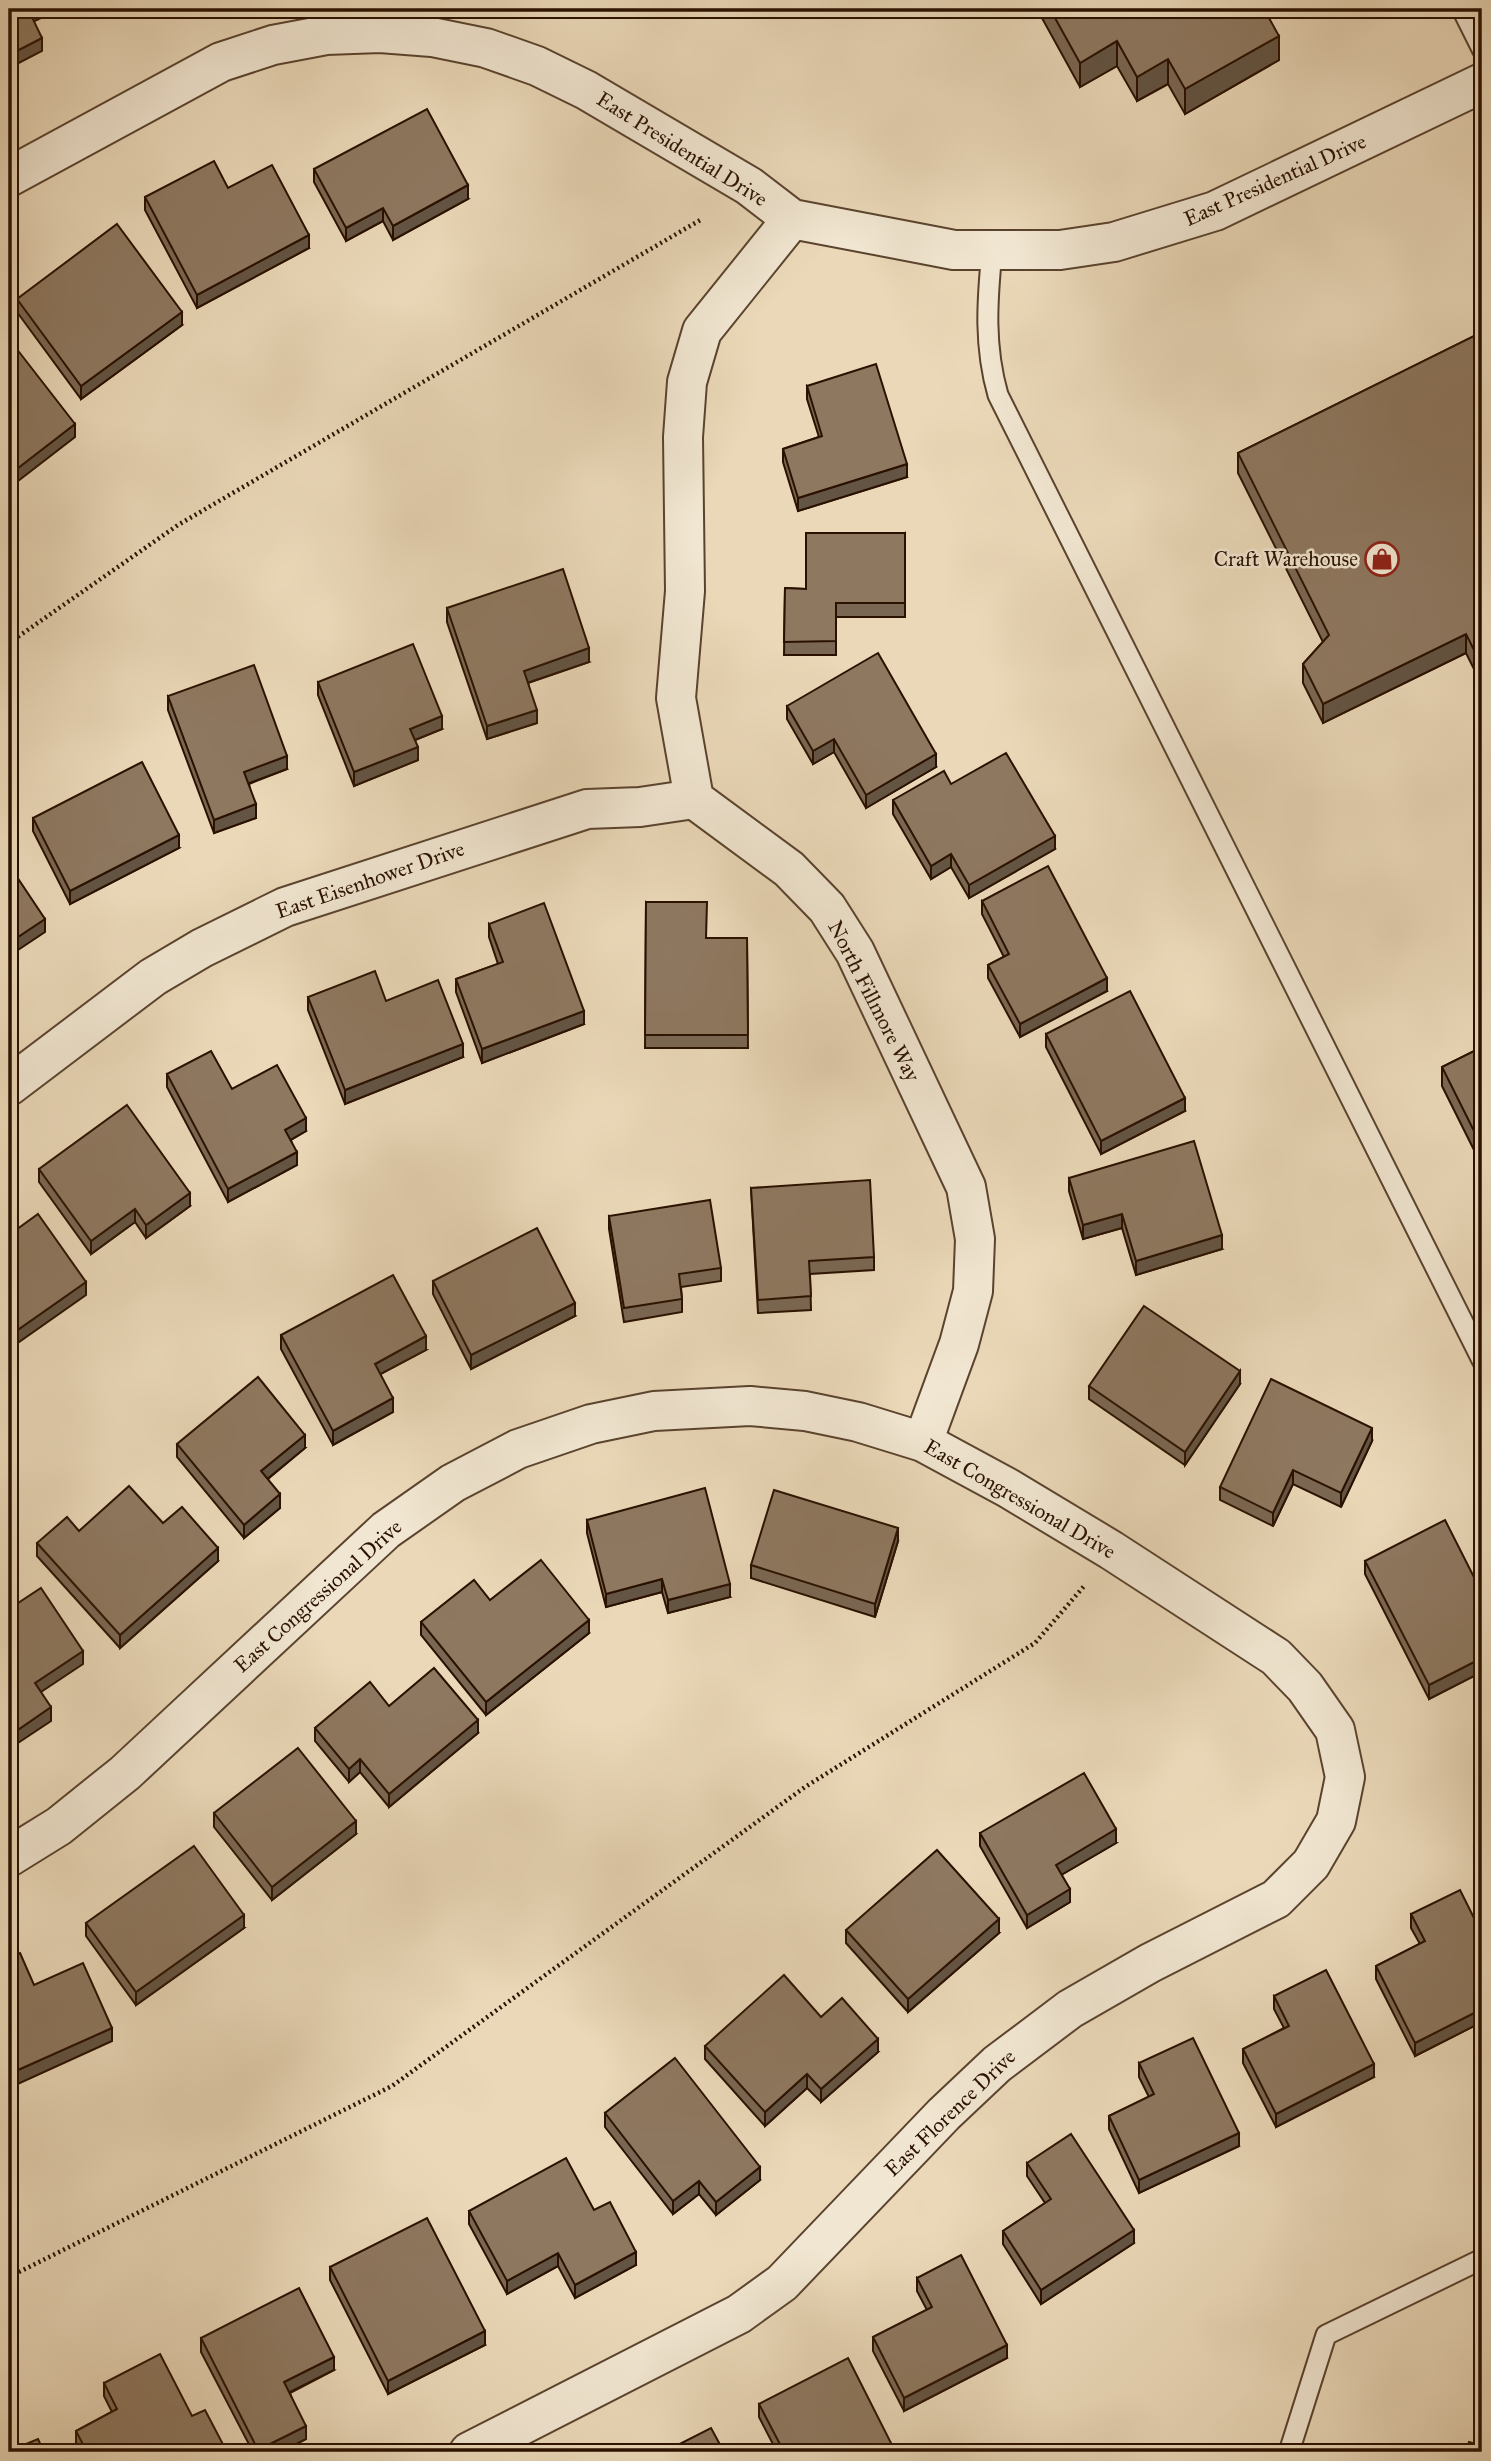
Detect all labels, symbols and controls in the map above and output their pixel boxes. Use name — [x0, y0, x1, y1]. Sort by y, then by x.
street label: East Presidential Drive — [592, 86, 772, 212]
street label: East Presidential Drive — [1180, 128, 1370, 232]
shop icon: Craft Warehouse — [1363, 540, 1401, 578]
place label: Craft Warehouse — [1214, 546, 1358, 572]
street label: East Eisenhower Drive — [272, 835, 468, 924]
street label: North Fillmore Way — [822, 916, 926, 1087]
street label: East Congressional Drive — [920, 1434, 1121, 1565]
street label: East Congressional Drive — [229, 1514, 407, 1678]
street label: East Florence Drive — [879, 2044, 1021, 2182]

